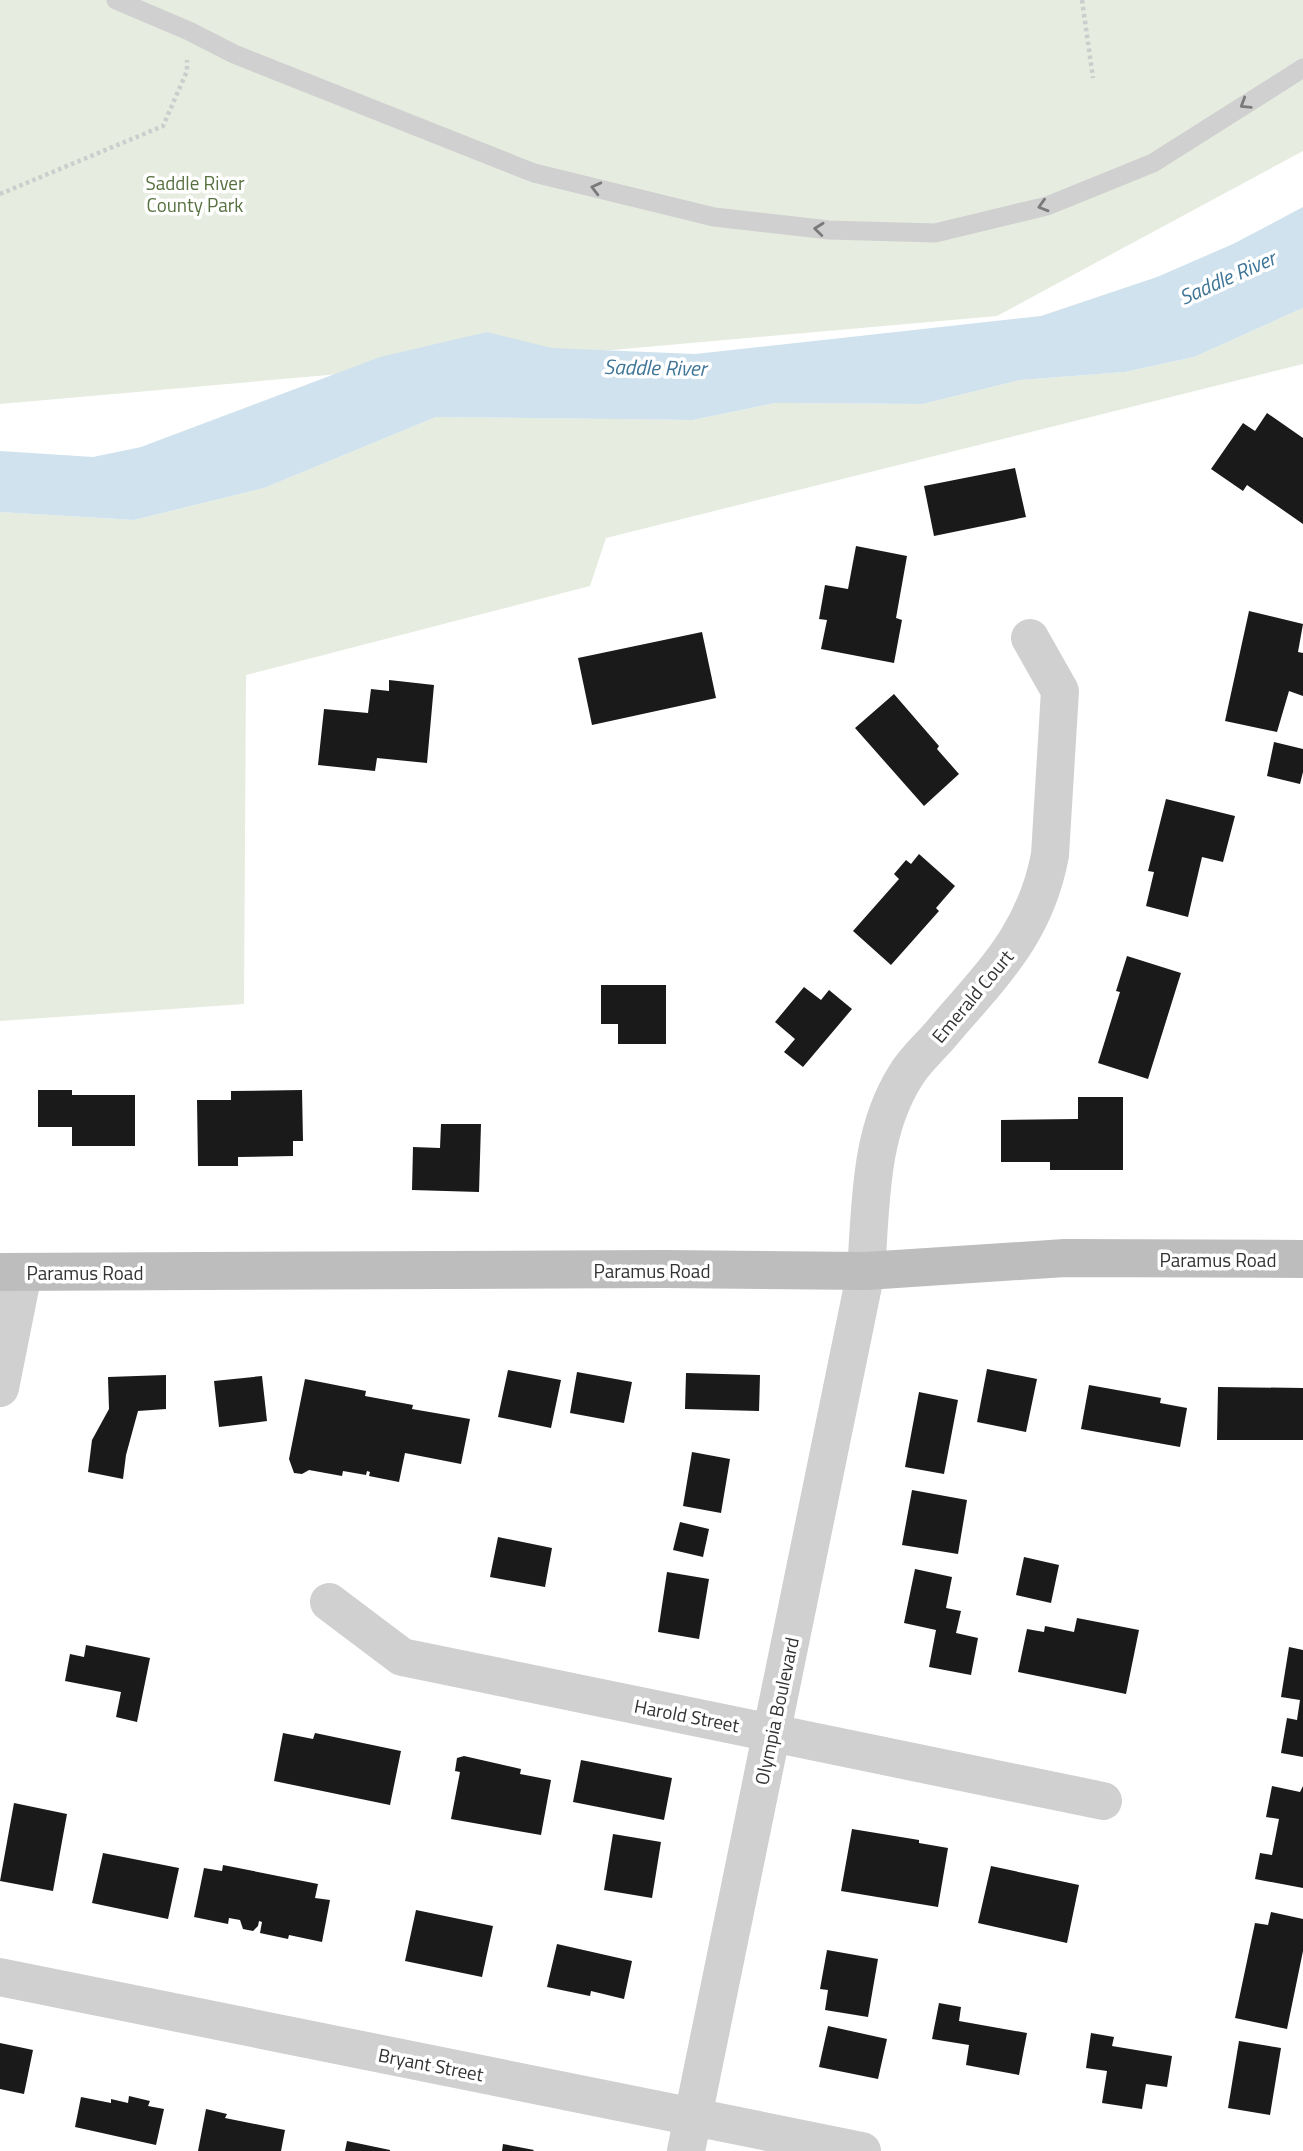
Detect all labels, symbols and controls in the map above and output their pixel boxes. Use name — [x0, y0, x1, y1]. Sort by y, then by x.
one-way arrow — [1240, 96, 1253, 109]
park label: Saddle River County Park — [145, 168, 245, 219]
one-way arrow — [590, 182, 602, 196]
one-way arrow — [1037, 197, 1049, 212]
one-way arrow — [813, 222, 824, 237]
water label: Saddle River — [1174, 241, 1283, 312]
water label: Saddle River — [603, 350, 709, 384]
street label: Emerald Court — [924, 943, 1020, 1049]
street label: Paramus Road — [1160, 1245, 1276, 1274]
street label: Paramus Road — [594, 1256, 710, 1285]
street label: Paramus Road — [27, 1258, 143, 1287]
street label: Olympia Boulevard — [746, 1634, 806, 1788]
street label: Harold Street — [632, 1691, 742, 1739]
street label: Bryant Street — [376, 2040, 487, 2088]

